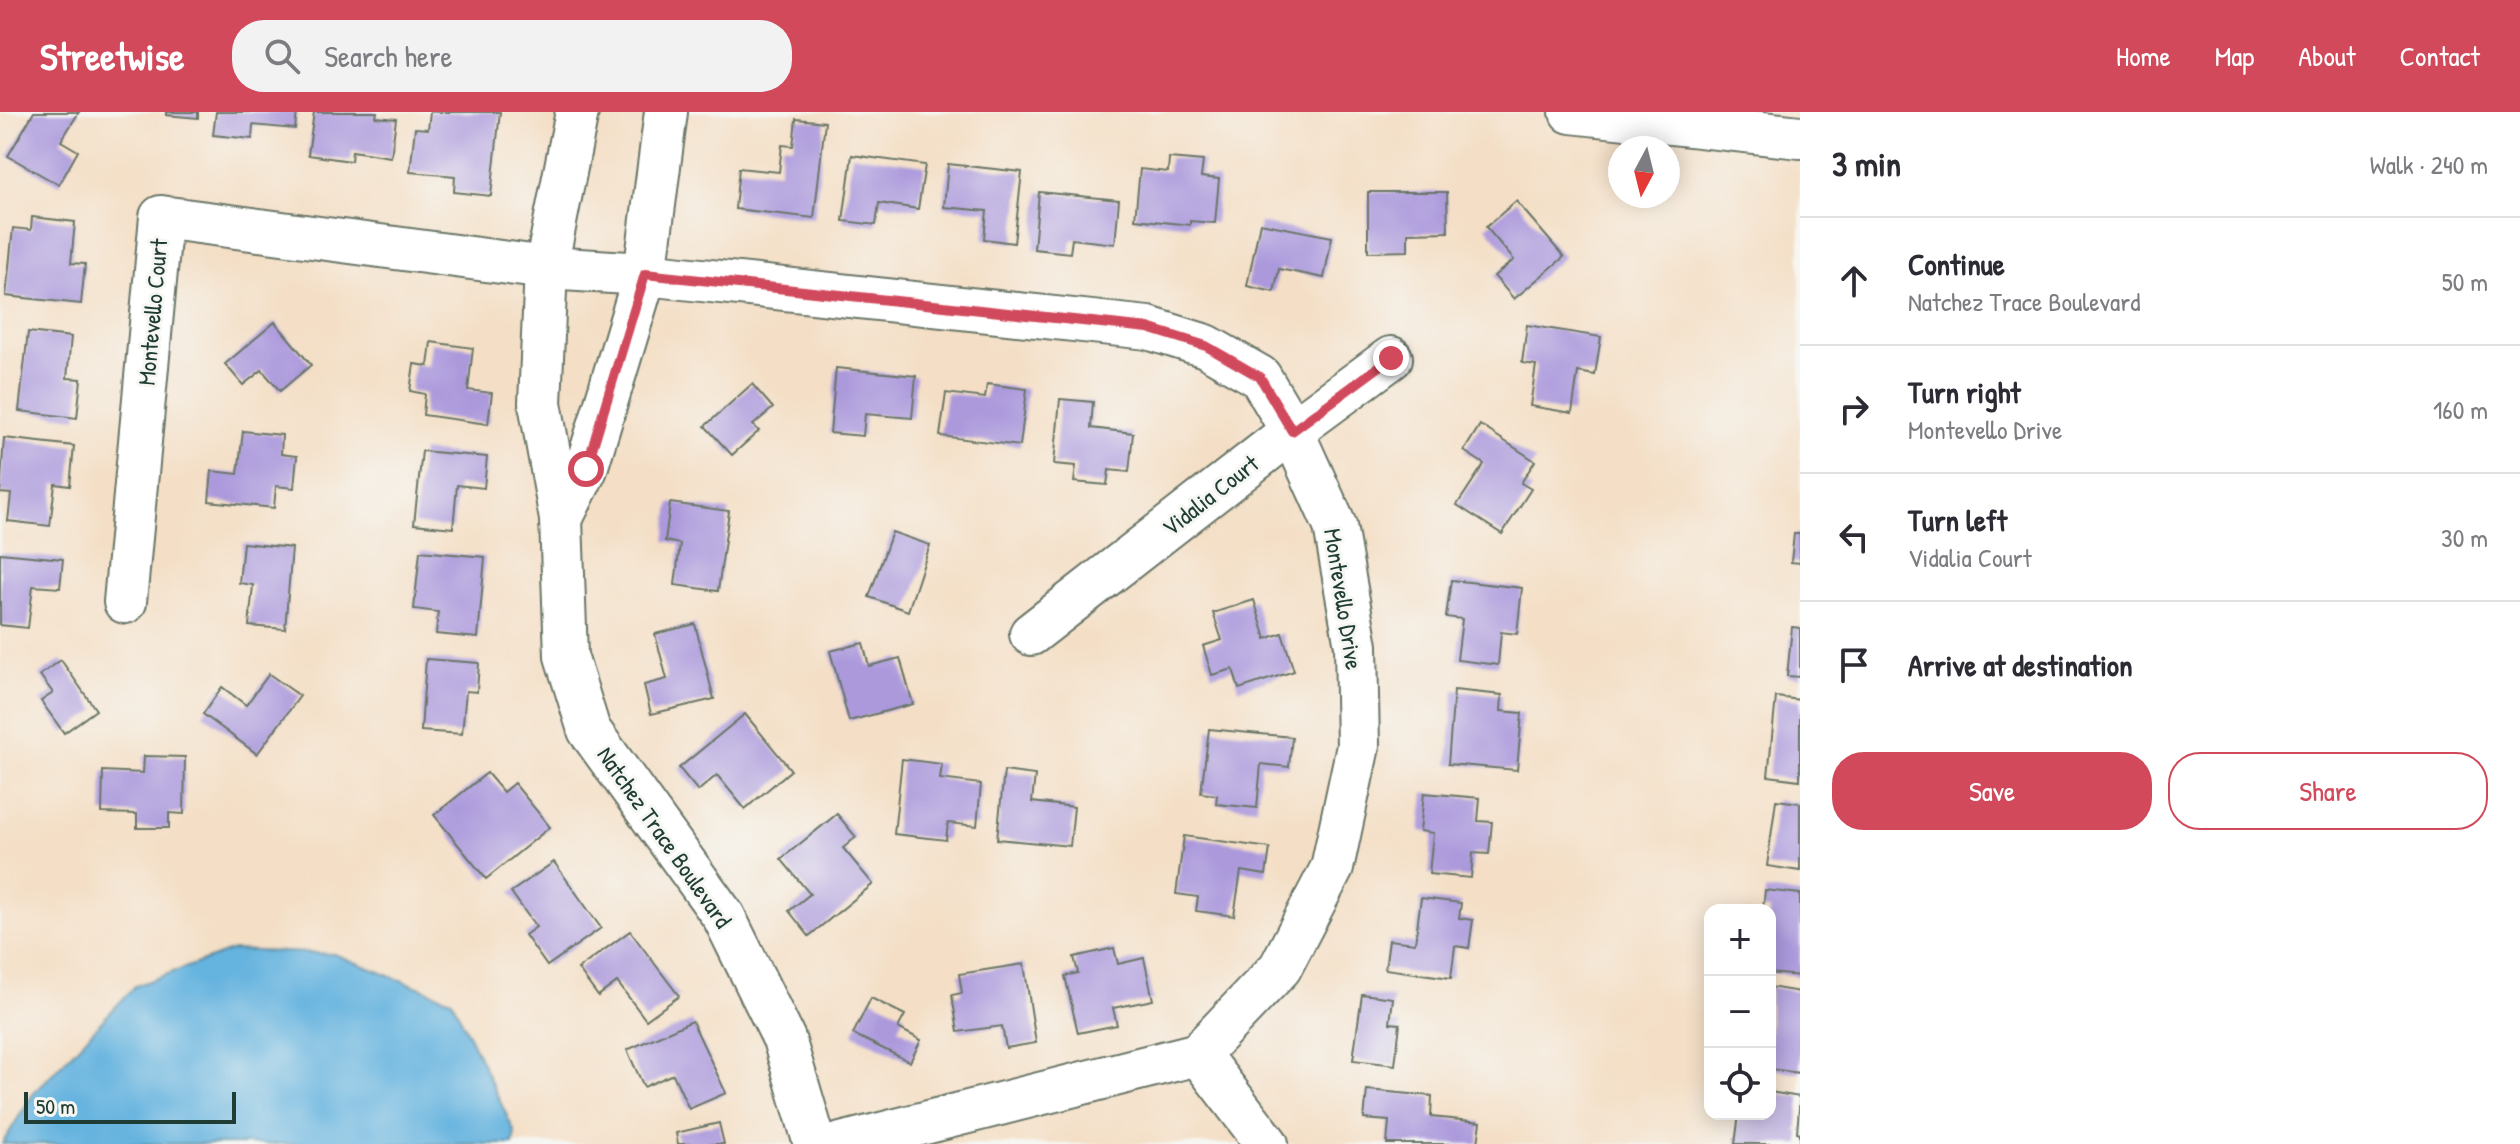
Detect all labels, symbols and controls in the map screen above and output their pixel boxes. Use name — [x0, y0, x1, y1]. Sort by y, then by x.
search box — [232, 20, 792, 92]
text: Streetwise — [40, 30, 184, 82]
icon: search — [260, 34, 304, 78]
text: Search here — [324, 36, 453, 76]
text: Home — [2116, 37, 2171, 75]
text: Map — [2215, 37, 2254, 75]
text: About — [2298, 37, 2356, 75]
text: Contact — [2400, 37, 2480, 75]
north arrow — [1608, 136, 1680, 208]
text: 3 min — [1832, 141, 1901, 187]
text: Walk · 240 m — [2370, 147, 2488, 182]
street label: Montevello Court — [130, 237, 174, 387]
text: Continue — [1908, 244, 2005, 284]
icon: ahead — [1832, 259, 1876, 303]
text: 50 m — [2442, 264, 2488, 299]
text: Natchez Trace Boulevard — [1908, 284, 2140, 319]
route end — [1373, 340, 1409, 376]
text: Turn right — [1908, 372, 2021, 412]
icon: right — [1832, 387, 1876, 431]
text: 160 m — [2433, 392, 2488, 427]
text: Montevello Drive — [1908, 412, 2062, 447]
street label: Vidalia Court — [1155, 447, 1265, 543]
route start — [568, 451, 604, 487]
text: Turn left — [1908, 500, 2007, 540]
icon: left — [1832, 515, 1876, 559]
text: 30 m — [2441, 520, 2488, 555]
street label: Montevello Drive — [1317, 526, 1371, 672]
text: Vidalia Court — [1908, 540, 2032, 575]
icon: arrive — [1832, 643, 1876, 687]
text: Arrive at destination — [1908, 645, 2133, 685]
street label: Natchez Trace Boulevard — [590, 740, 740, 934]
button: Save — [1832, 752, 2152, 830]
button: Share — [2168, 752, 2488, 830]
map controls — [1704, 904, 1776, 1120]
button: + — [1704, 904, 1776, 976]
button: − — [1704, 976, 1776, 1048]
button: locate — [1704, 1048, 1776, 1120]
scale bar — [24, 1088, 236, 1124]
text: 50 m — [36, 1091, 75, 1121]

